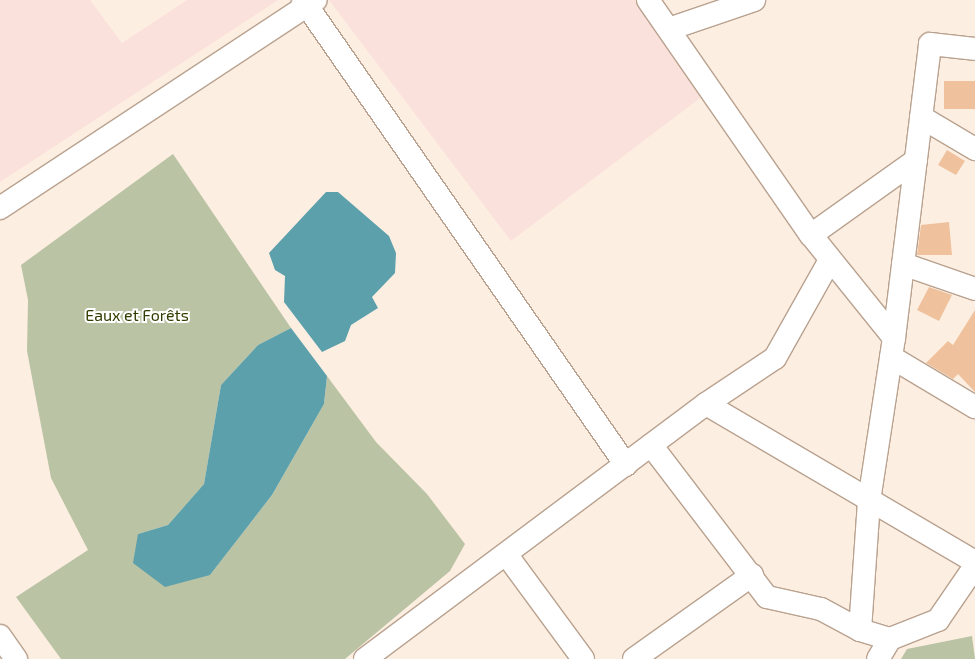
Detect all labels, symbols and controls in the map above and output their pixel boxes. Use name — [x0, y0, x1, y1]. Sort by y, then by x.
park label: Eaux et Forêts — [85, 305, 189, 325]

